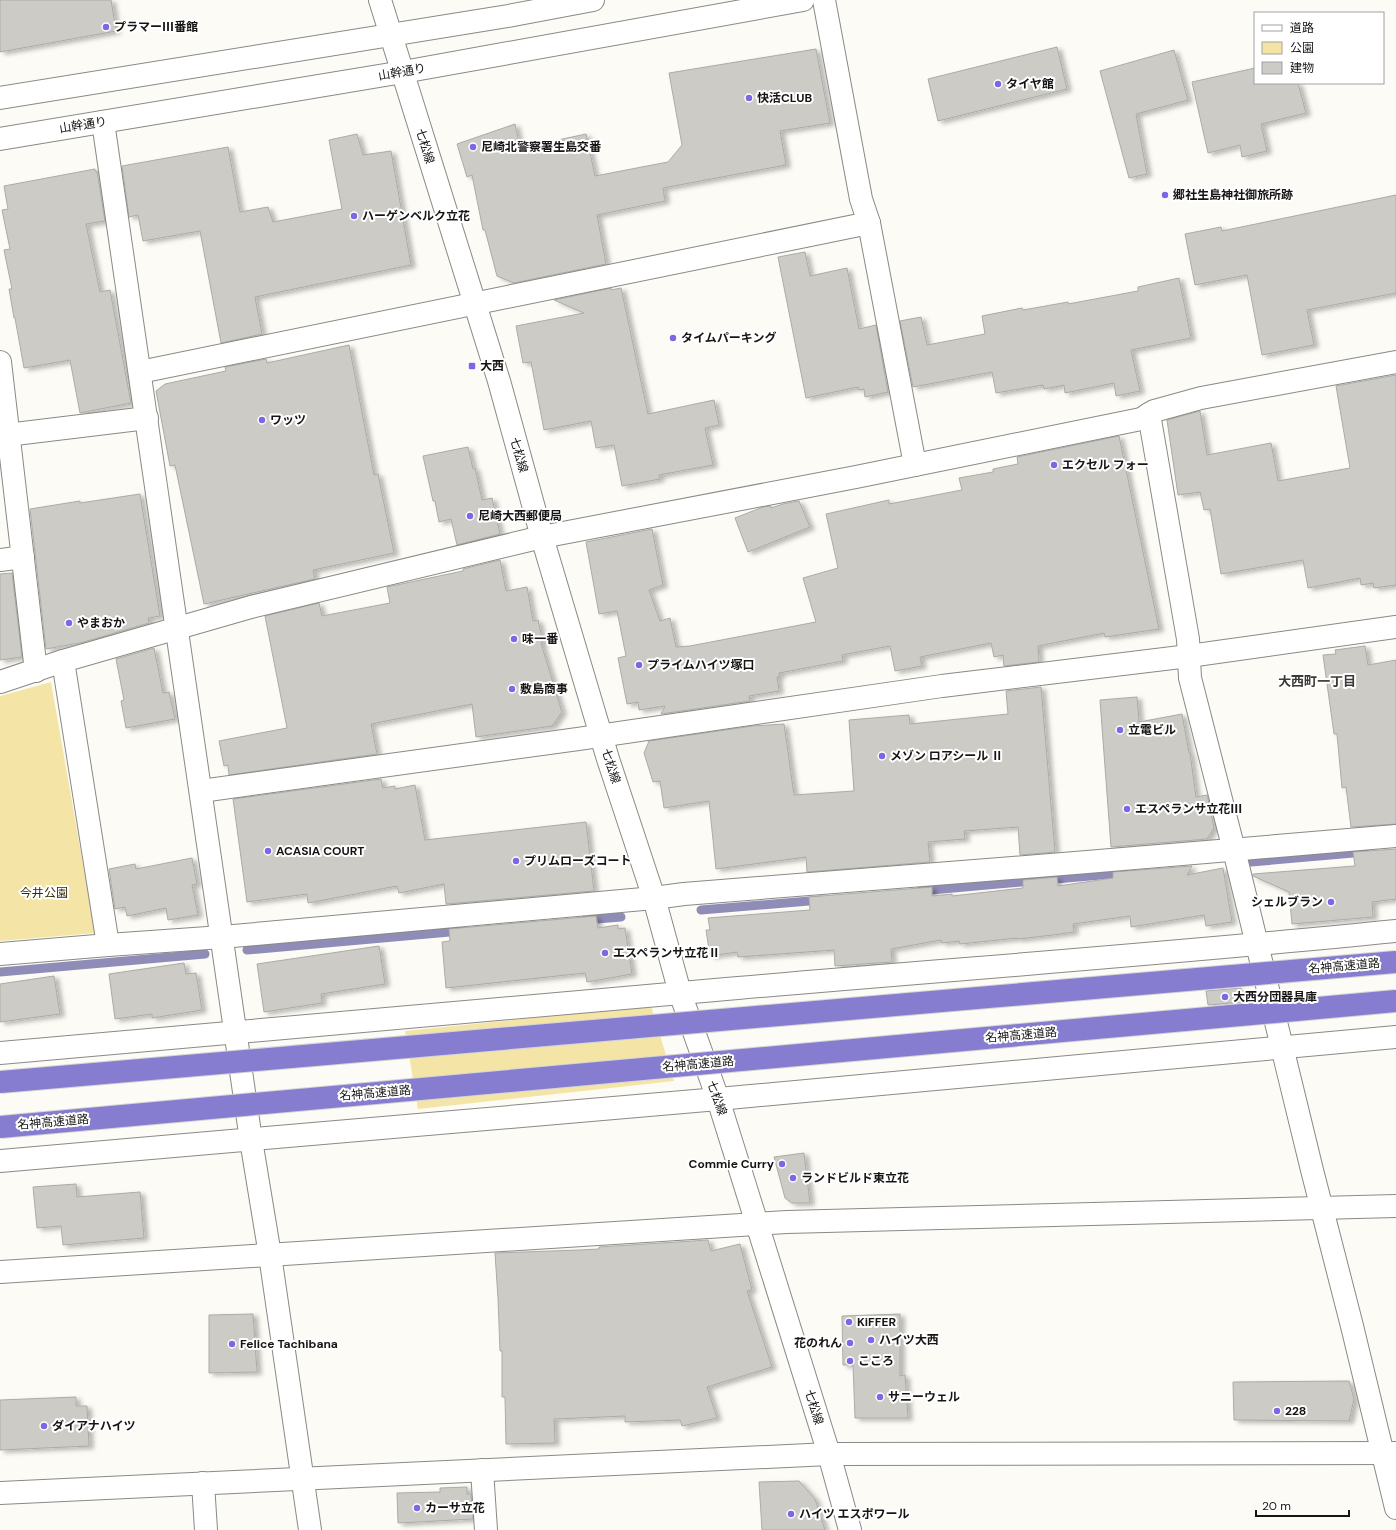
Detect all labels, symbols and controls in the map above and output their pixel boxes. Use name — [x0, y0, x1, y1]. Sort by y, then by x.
legend — [1254, 12, 1384, 84]
place label: プラマーⅢ番館 — [114, 19, 198, 35]
text: 道路 — [1290, 20, 1314, 36]
marker: プラマーⅢ番館 — [101, 22, 111, 32]
text: 公園 — [1290, 40, 1314, 56]
street label: 山幹通り — [377, 60, 427, 84]
text: 建物 — [1290, 60, 1314, 76]
place label: タイヤ館 — [1006, 76, 1054, 92]
marker: タイヤ館 — [993, 79, 1003, 89]
place label: 快活CLUB — [757, 90, 812, 106]
marker: 快活CLUB — [744, 93, 754, 103]
street label: 山幹通り — [58, 113, 108, 137]
street label: 七松線 — [412, 126, 438, 166]
place label: 尼崎北警察署生島交番 — [481, 139, 602, 155]
marker: 尼崎北警察署生島交番 — [468, 142, 478, 152]
place label: 郷社生島神社御旅所跡 — [1173, 187, 1293, 203]
marker: 郷社生島神社御旅所跡 — [1160, 190, 1170, 200]
place label: ハーゲンベルク立花 — [362, 208, 470, 224]
marker: ハーゲンベルク立花 — [349, 211, 359, 221]
place label: タイムパーキング — [681, 330, 776, 346]
marker: タイムパーキング — [668, 333, 678, 343]
place label: 大西 — [480, 358, 504, 374]
marker: 大西 — [467, 361, 477, 371]
place label: ワッツ — [270, 412, 306, 428]
marker: ワッツ — [257, 415, 267, 425]
street label: 七松線 — [506, 435, 532, 475]
place label: エクセル フォー — [1062, 457, 1149, 473]
marker: エクセル フォー — [1049, 460, 1059, 470]
place label: 尼崎大西郵便局 — [478, 508, 562, 524]
marker: 尼崎大西郵便局 — [465, 511, 475, 521]
place label: やまおか — [77, 615, 125, 631]
marker: やまおか — [64, 618, 74, 628]
place label: 味一番 — [522, 631, 559, 647]
marker: 味一番 — [509, 634, 519, 644]
place label: プライムハイツ塚口 — [647, 657, 755, 673]
marker: プライムハイツ塚口 — [634, 660, 644, 670]
district label: 大西町一丁目 — [1278, 673, 1356, 690]
place label: 敷島商事 — [520, 681, 568, 697]
marker: 敷島商事 — [507, 684, 517, 694]
place label: 立電ビル — [1128, 722, 1176, 738]
marker: 立電ビル — [1115, 725, 1125, 735]
street label: 七松線 — [598, 746, 624, 786]
place label: メゾン ロアシール Ⅱ — [890, 748, 1003, 764]
marker: メゾン ロアシール Ⅱ — [877, 751, 887, 761]
place label: エスペランサ立花Ⅲ — [1135, 801, 1242, 817]
marker: エスペランサ立花Ⅲ — [1122, 804, 1132, 814]
place label: ACASIA COURT — [276, 843, 364, 859]
marker: ACASIA COURT — [263, 846, 273, 856]
place label: プリムローズコート — [524, 853, 631, 869]
marker: プリムローズコート — [511, 856, 521, 866]
park label: 今井公園 — [20, 885, 68, 901]
place label: シェルブラン — [1251, 894, 1323, 910]
marker: シェルブラン — [1326, 897, 1336, 907]
place label: エスペランサ立花Ⅱ — [613, 945, 720, 961]
marker: エスペランサ立花Ⅱ — [600, 948, 610, 958]
street label: 名神高速道路 — [1307, 955, 1381, 977]
place label: 大西分団器具庫 — [1233, 989, 1317, 1005]
marker: 大西分団器具庫 — [1220, 992, 1230, 1002]
street label: 名神高速道路 — [984, 1024, 1058, 1046]
street label: 名神高速道路 — [661, 1053, 735, 1075]
street label: 七松線 — [704, 1078, 730, 1118]
street label: 名神高速道路 — [338, 1082, 412, 1104]
street label: 名神高速道路 — [16, 1111, 90, 1133]
place label: Commie Curry — [689, 1156, 775, 1172]
marker: Commie Curry — [777, 1159, 787, 1169]
place label: ランドビルド東立花 — [801, 1170, 909, 1186]
marker: ランドビルド東立花 — [788, 1173, 798, 1183]
place label: KiFFER — [857, 1314, 896, 1330]
marker: KiFFER — [844, 1317, 854, 1327]
place label: ハイツ大西 — [879, 1332, 939, 1348]
place label: 花のれん — [794, 1335, 842, 1351]
marker: ハイツ大西 — [866, 1335, 876, 1345]
place label: Felice Tachibana — [240, 1336, 338, 1352]
marker: 花のれん — [845, 1338, 855, 1348]
marker: Felice Tachibana — [227, 1339, 237, 1349]
place label: こころ — [858, 1353, 894, 1369]
marker: こころ — [845, 1356, 855, 1366]
street label: 七松線 — [801, 1387, 827, 1427]
place label: サニーウェル — [888, 1389, 960, 1405]
marker: サニーウェル — [875, 1392, 885, 1402]
place label: 228 — [1285, 1403, 1306, 1419]
marker: 228 — [1272, 1406, 1282, 1416]
place label: ダイアナハイツ — [52, 1418, 136, 1434]
marker: ダイアナハイツ — [39, 1421, 49, 1431]
scale bar — [1256, 1492, 1349, 1518]
text: 20 m — [1262, 1498, 1291, 1514]
place label: カーサ立花 — [425, 1500, 485, 1516]
marker: カーサ立花 — [412, 1503, 422, 1513]
place label: ハイツ エスポワール — [799, 1506, 910, 1522]
marker: ハイツ エスポワール — [786, 1509, 796, 1519]

